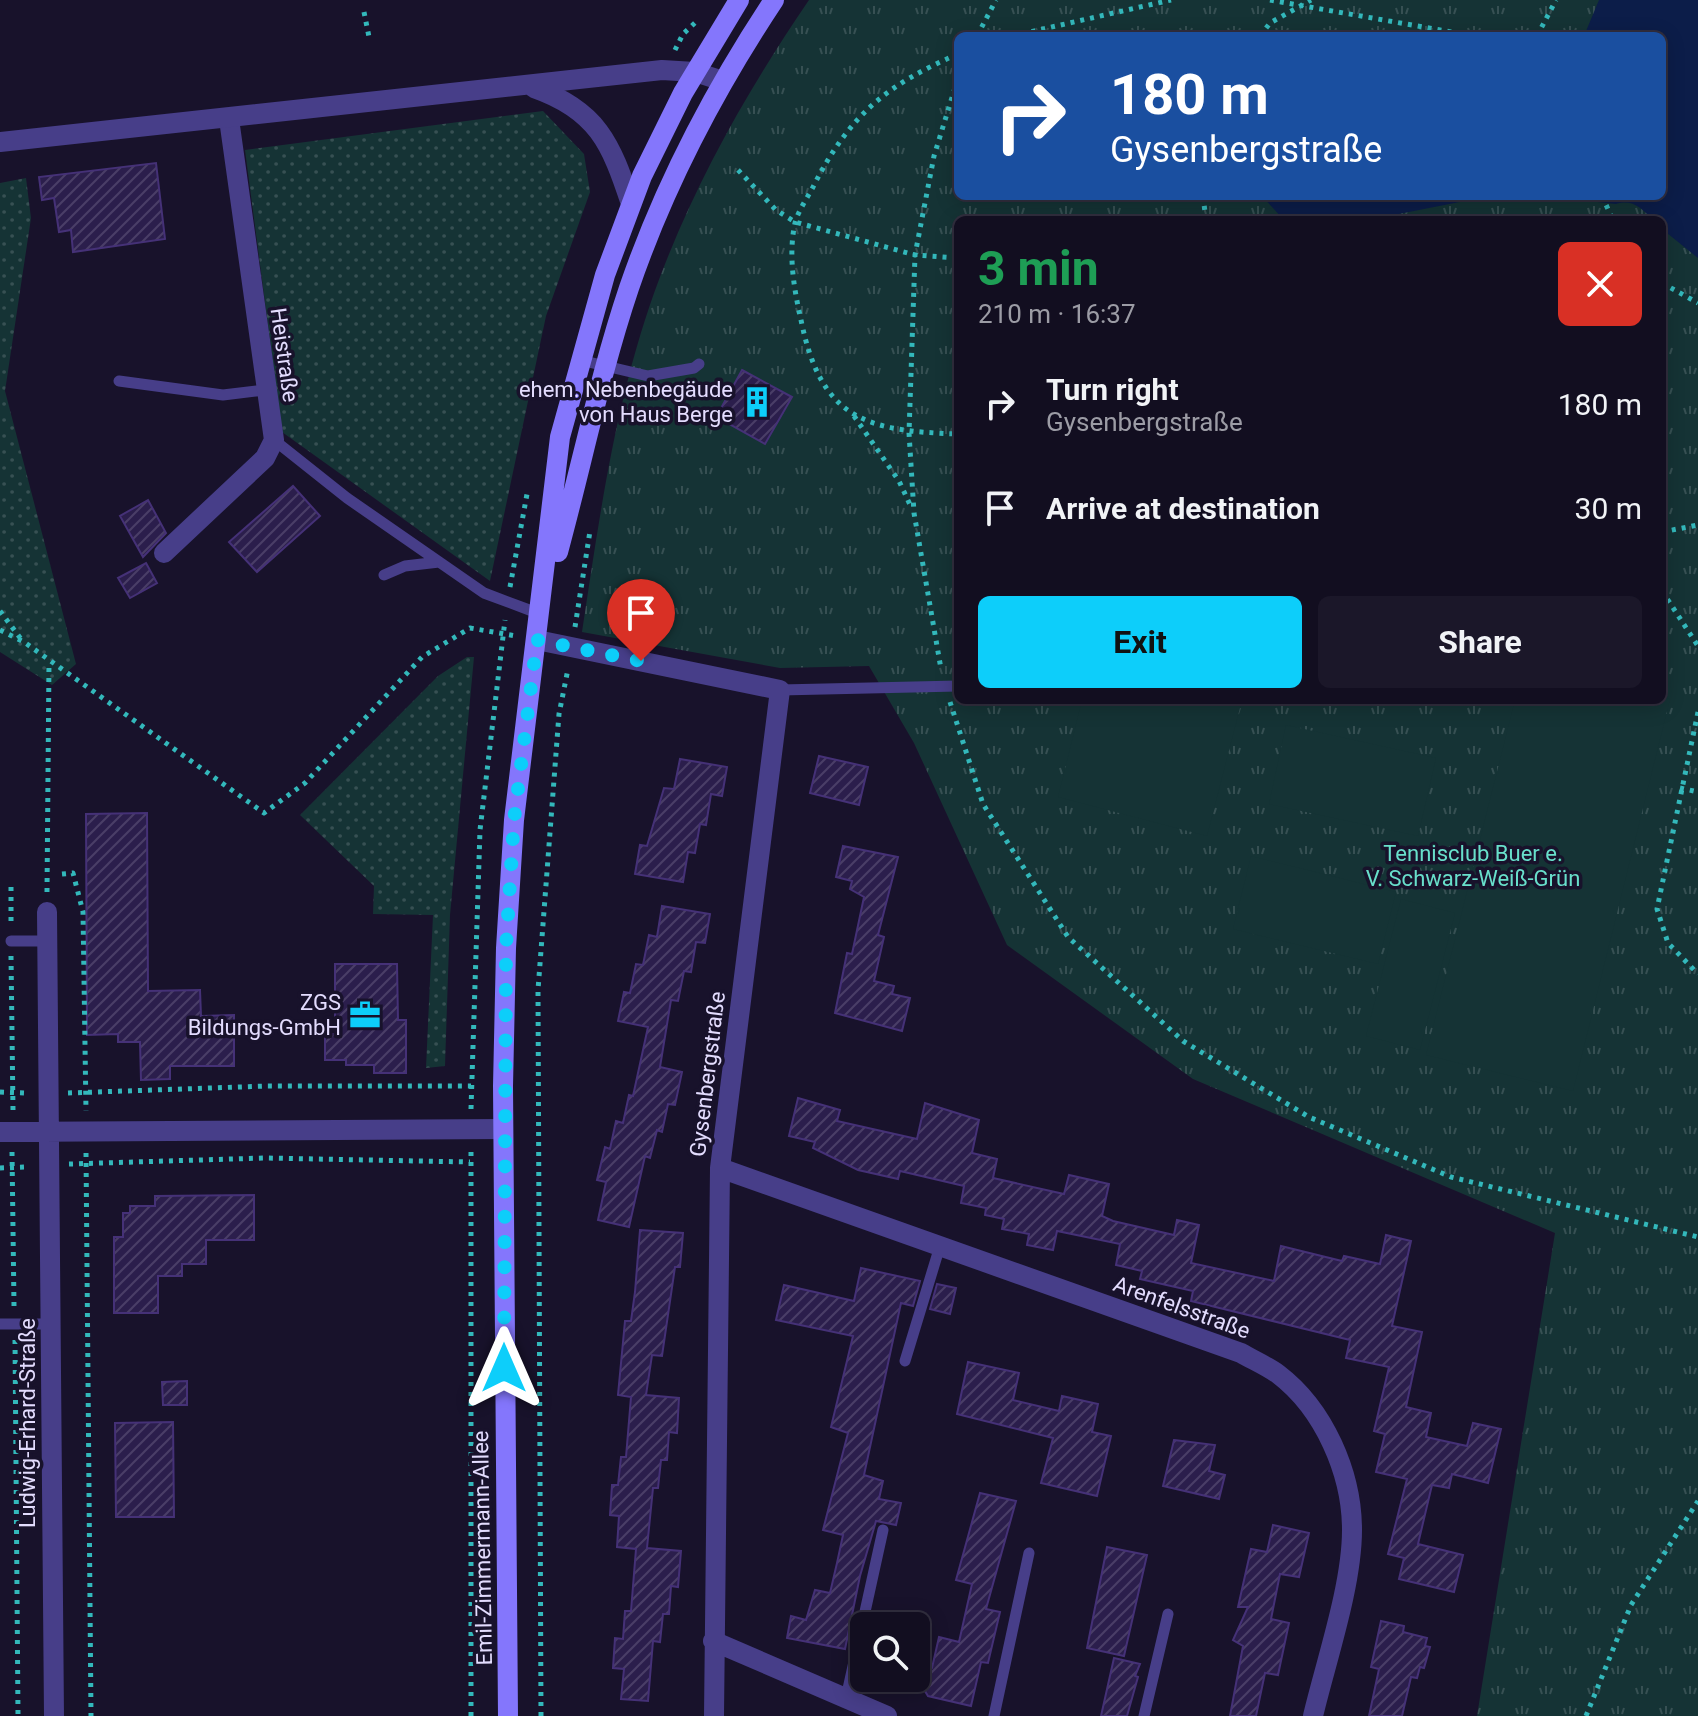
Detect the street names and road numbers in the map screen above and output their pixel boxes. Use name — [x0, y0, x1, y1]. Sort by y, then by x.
street label: Heistraße — [266, 306, 303, 404]
street label: Gysenbergstraße — [685, 990, 730, 1158]
street label: Arenfelsstraße — [1110, 1271, 1254, 1344]
street label: Ludwig-Erhard-Straße — [15, 1318, 40, 1528]
street label: Emil-Zimmermann-Allee — [468, 1430, 497, 1666]

